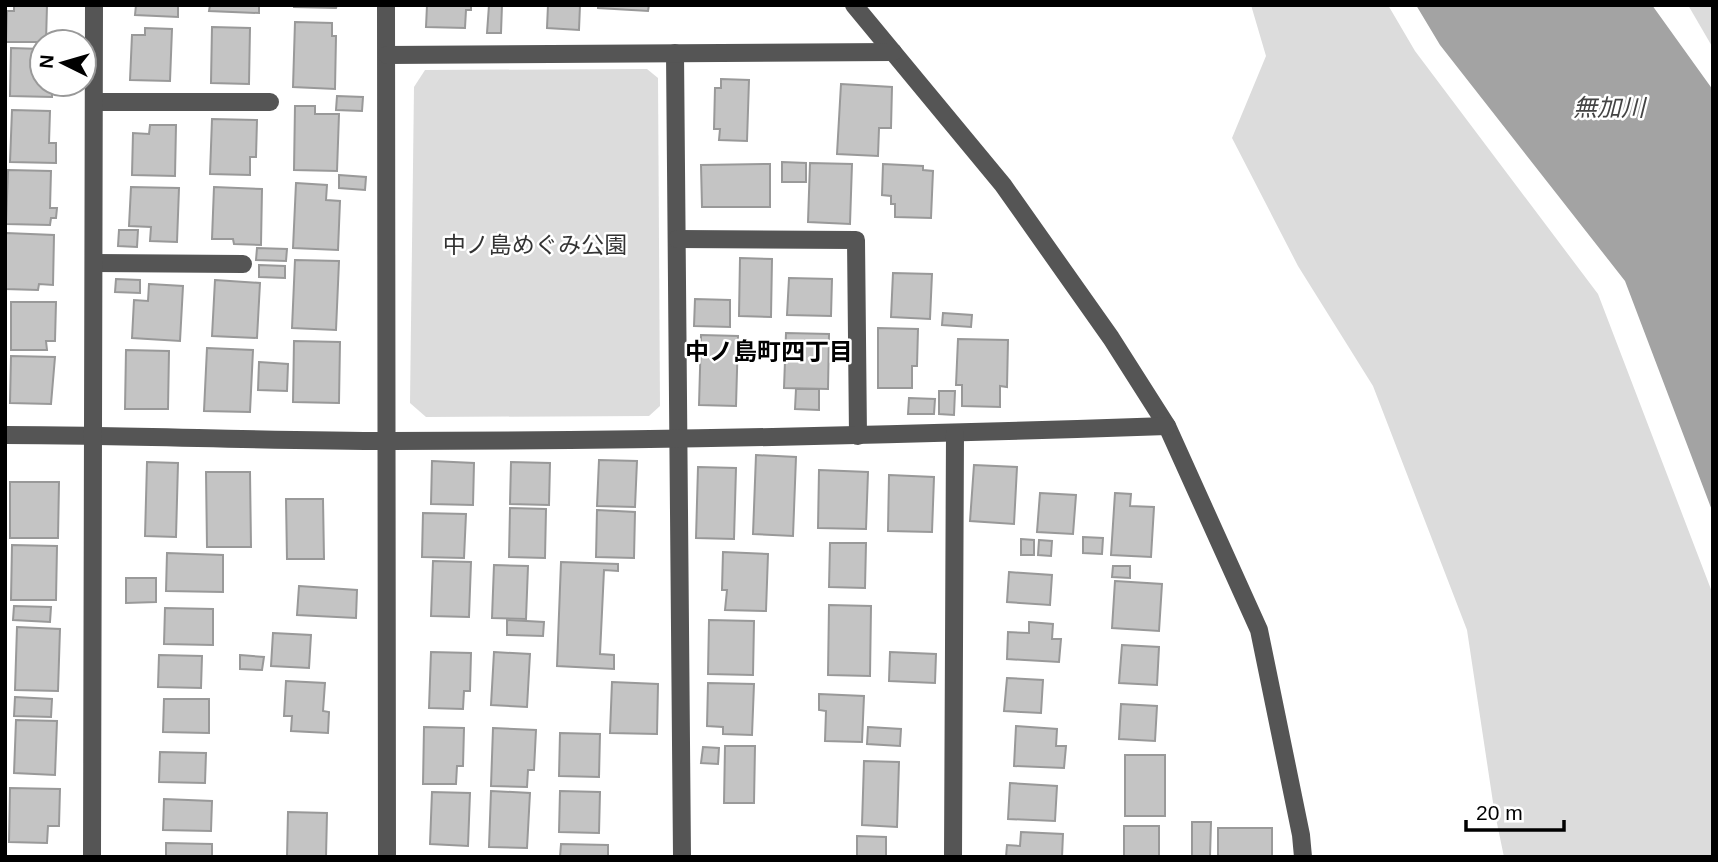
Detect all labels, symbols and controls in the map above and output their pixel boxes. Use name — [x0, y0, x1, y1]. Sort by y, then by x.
north arrow — [28, 28, 98, 98]
text: N — [36, 54, 58, 69]
water label: 無加川 — [1573, 94, 1648, 121]
park label: 中ノ島めぐみ公園 — [443, 232, 627, 258]
district label: 中ノ島町四丁目 — [685, 338, 853, 365]
scale bar — [1466, 788, 1564, 832]
text: 20 m — [1476, 801, 1523, 824]

